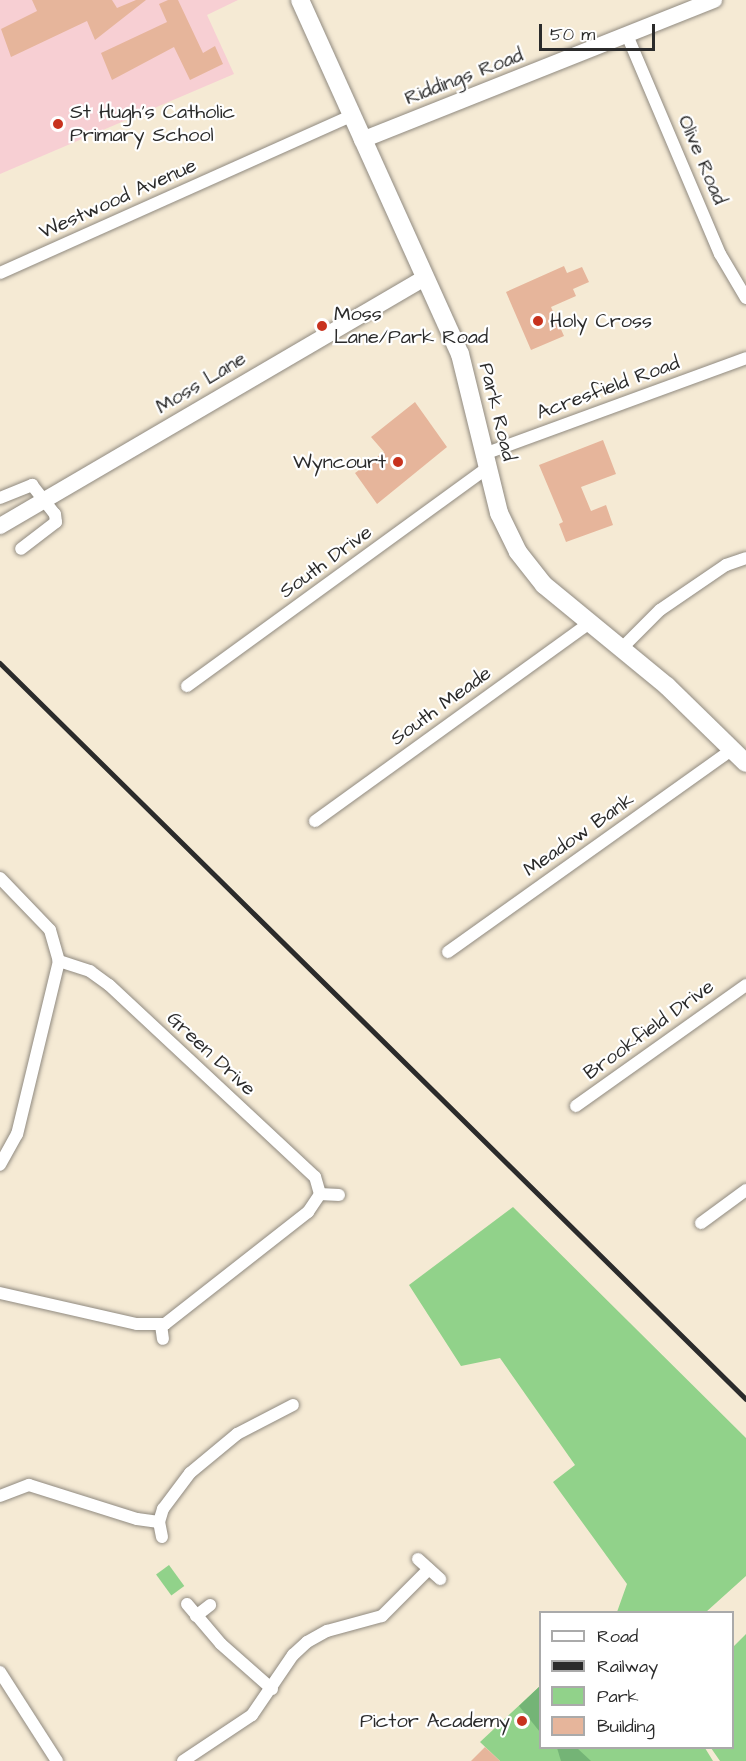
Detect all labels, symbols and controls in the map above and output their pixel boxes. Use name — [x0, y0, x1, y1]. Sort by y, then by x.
scale bar — [542, 12, 658, 50]
text: 50 m — [550, 22, 595, 47]
street label: Riddings Road — [401, 43, 527, 111]
place label: St Hugh's Catholic Primary School — [70, 100, 235, 147]
street label: Olive Road — [672, 112, 732, 208]
marker: St Hugh's Catholic Primary School — [51, 117, 65, 131]
street label: Westwood Avenue — [36, 154, 200, 244]
place label: Moss Lane/Park Road — [334, 302, 488, 349]
place label: Holy Cross — [550, 309, 652, 333]
marker: Holy Cross — [531, 314, 545, 328]
marker: Moss Lane/Park Road — [315, 319, 329, 333]
street label: Moss Lane — [152, 347, 250, 419]
street label: Acresfield Road — [533, 351, 683, 425]
street label: Park Road — [473, 360, 521, 464]
place label: Wyncourt — [293, 450, 386, 474]
marker: Wyncourt — [391, 455, 405, 469]
street label: South Drive — [275, 520, 377, 604]
street label: South Meade — [386, 661, 496, 751]
street label: Meadow Bank — [519, 788, 639, 882]
street label: Brookfield Drive — [579, 975, 719, 1085]
street label: Green Drive — [162, 1007, 260, 1101]
legend — [539, 1611, 734, 1749]
text: Road — [597, 1624, 638, 1649]
text: Railway — [597, 1654, 658, 1679]
text: Park — [597, 1684, 639, 1709]
place label: Pictor Academy — [360, 1709, 510, 1733]
marker: Pictor Academy — [515, 1714, 529, 1728]
text: Building — [597, 1714, 655, 1739]

